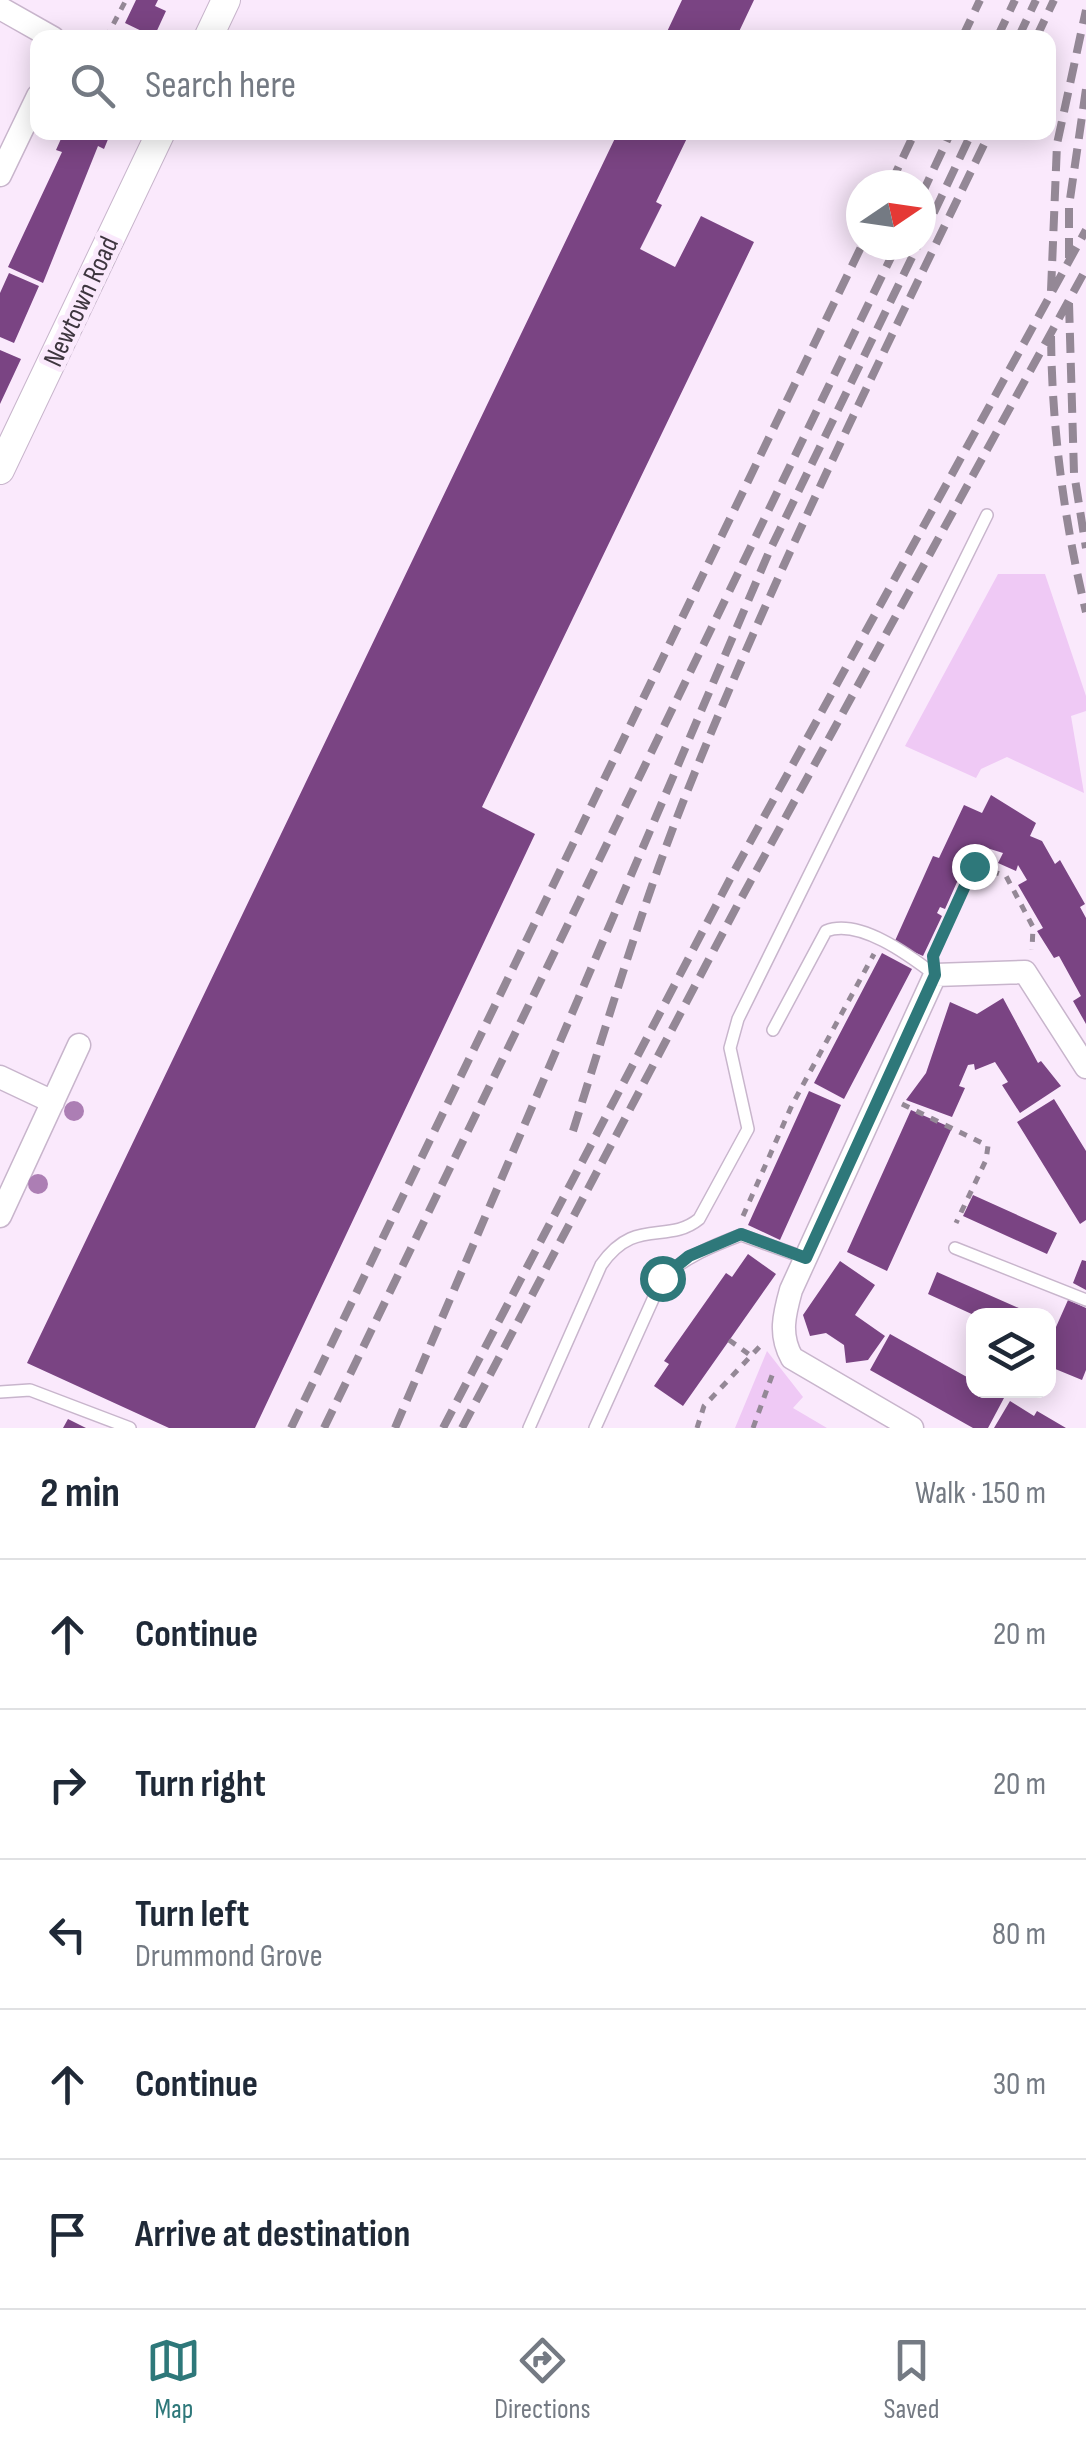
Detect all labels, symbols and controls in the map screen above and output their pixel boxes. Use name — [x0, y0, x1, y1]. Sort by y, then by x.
search box — [30, 30, 1056, 140]
icon: search — [65, 58, 120, 113]
text: Search here — [145, 63, 296, 108]
north arrow — [846, 170, 936, 260]
street label: Newtown Road — [37, 231, 126, 372]
route end — [952, 844, 998, 890]
route start — [640, 1256, 686, 1302]
map controls — [966, 1308, 1056, 1398]
button: layers — [966, 1308, 1056, 1398]
text: 2 min — [40, 1468, 120, 1519]
text: Walk · 150 m — [915, 1474, 1046, 1513]
icon: ahead — [40, 1607, 95, 1662]
text: Continue — [135, 1612, 258, 1657]
text: 20 m — [993, 1615, 1046, 1654]
icon: right — [40, 1757, 95, 1812]
text: Turn right — [135, 1762, 266, 1807]
text: 20 m — [993, 1765, 1046, 1804]
text: Turn left — [135, 1892, 249, 1937]
icon: left — [40, 1907, 95, 1962]
text: 80 m — [992, 1915, 1046, 1954]
text: Drummond Grove — [135, 1937, 323, 1976]
icon: ahead — [40, 2057, 95, 2112]
text: Continue — [135, 2062, 258, 2107]
text: 30 m — [993, 2065, 1046, 2104]
icon: arrive — [40, 2207, 95, 2262]
text: Arrive at destination — [135, 2212, 410, 2257]
tab: Map — [146, 2333, 201, 2426]
tab: Directions — [494, 2333, 591, 2426]
tab: Saved — [883, 2333, 940, 2426]

